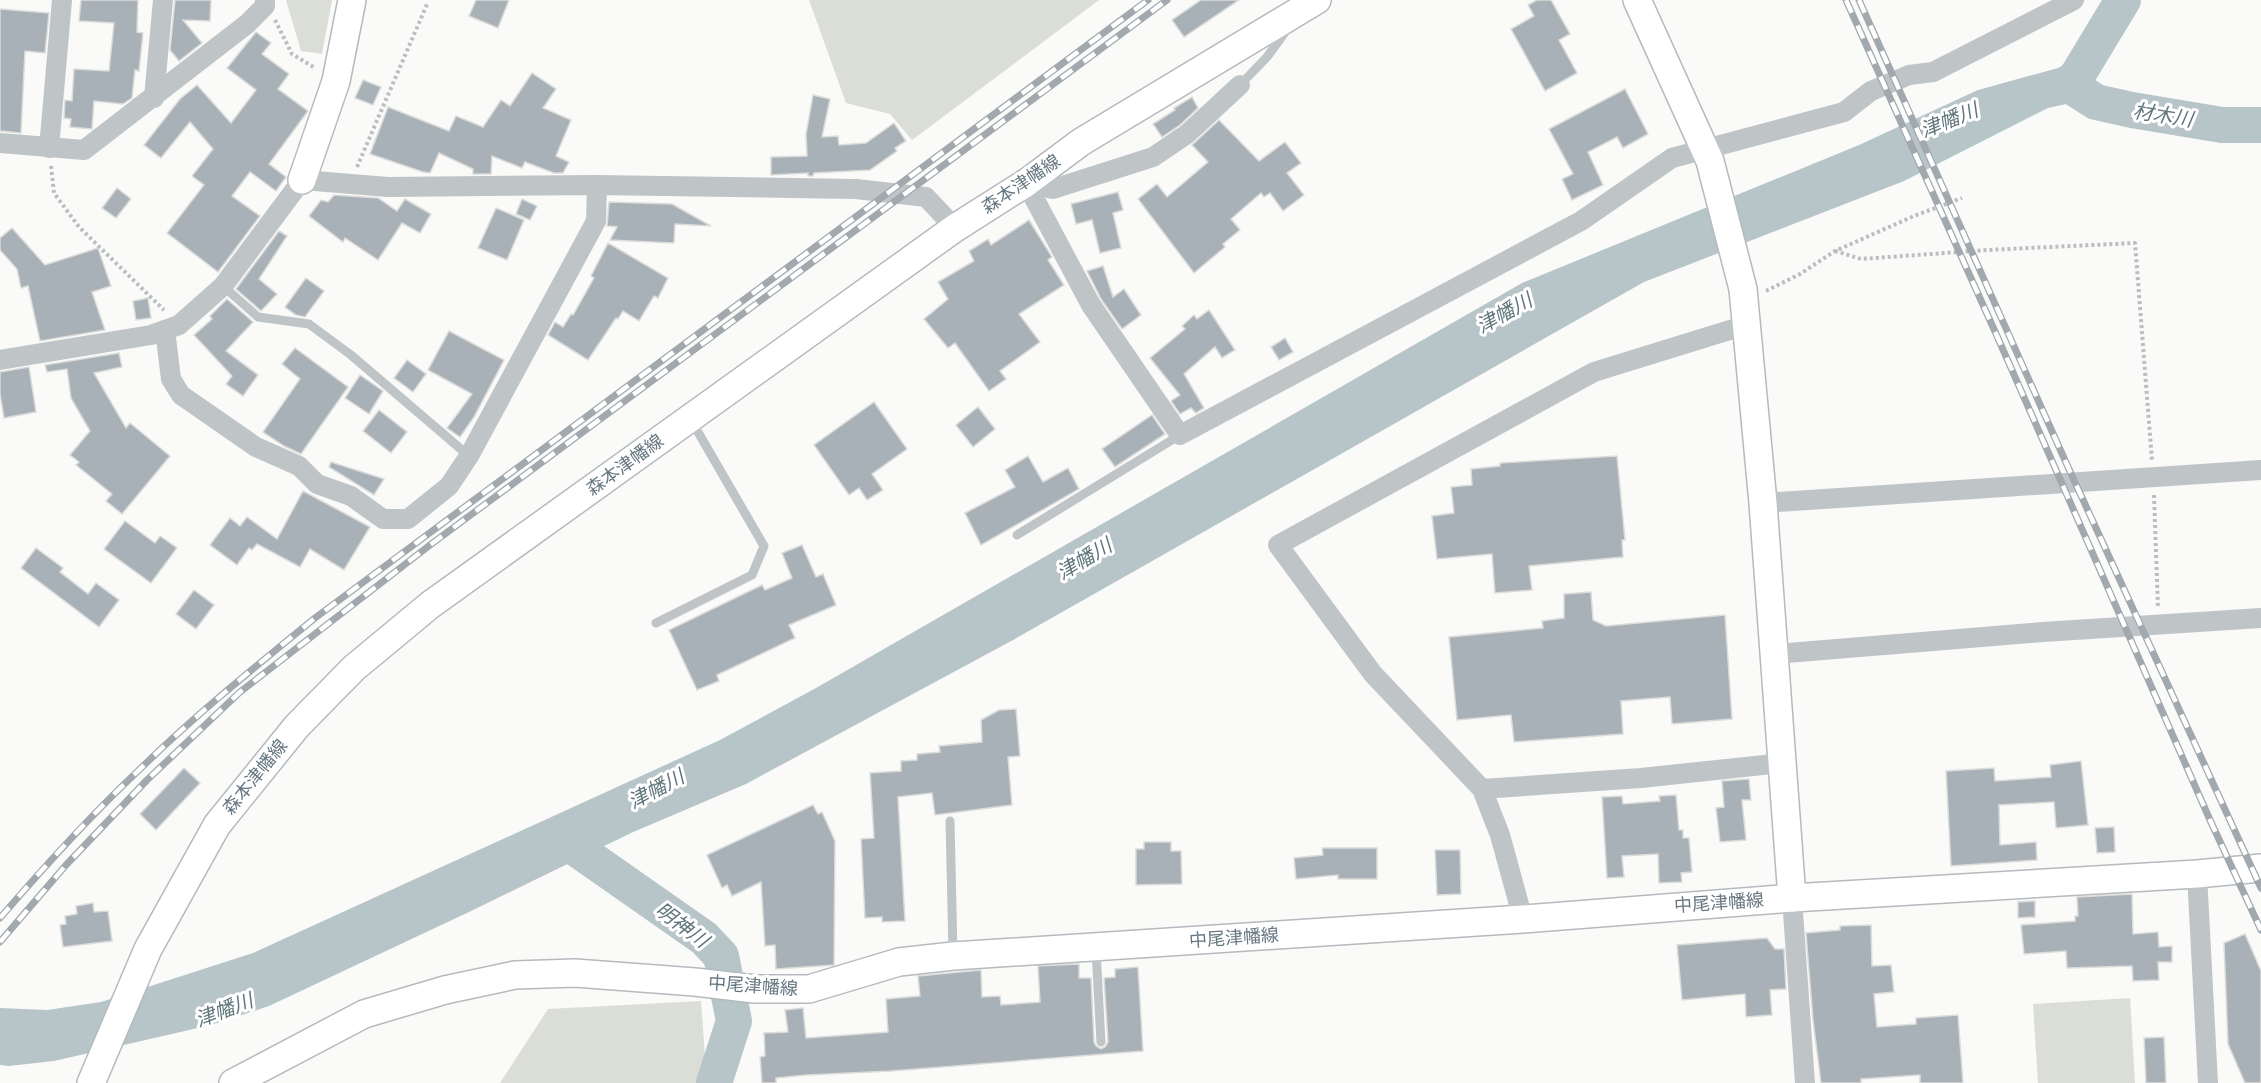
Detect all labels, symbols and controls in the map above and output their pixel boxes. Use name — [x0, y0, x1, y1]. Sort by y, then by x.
water label: 津幡川 — [1917, 97, 1983, 142]
water label: 材木川 — [2131, 98, 2196, 132]
street label: 森本津幡線 — [978, 150, 1064, 218]
water label: 津幡川 — [1472, 287, 1538, 338]
street label: 森本津幡線 — [582, 430, 668, 500]
water label: 津幡川 — [1052, 532, 1118, 585]
street label: 森本津幡線 — [218, 735, 292, 819]
water label: 津幡川 — [624, 763, 690, 814]
street label: 中尾津幡線 — [1673, 889, 1765, 917]
water label: 明神川 — [651, 897, 715, 954]
street label: 中尾津幡線 — [1188, 924, 1280, 952]
street label: 中尾津幡線 — [707, 972, 799, 1000]
water label: 津幡川 — [192, 987, 258, 1032]

